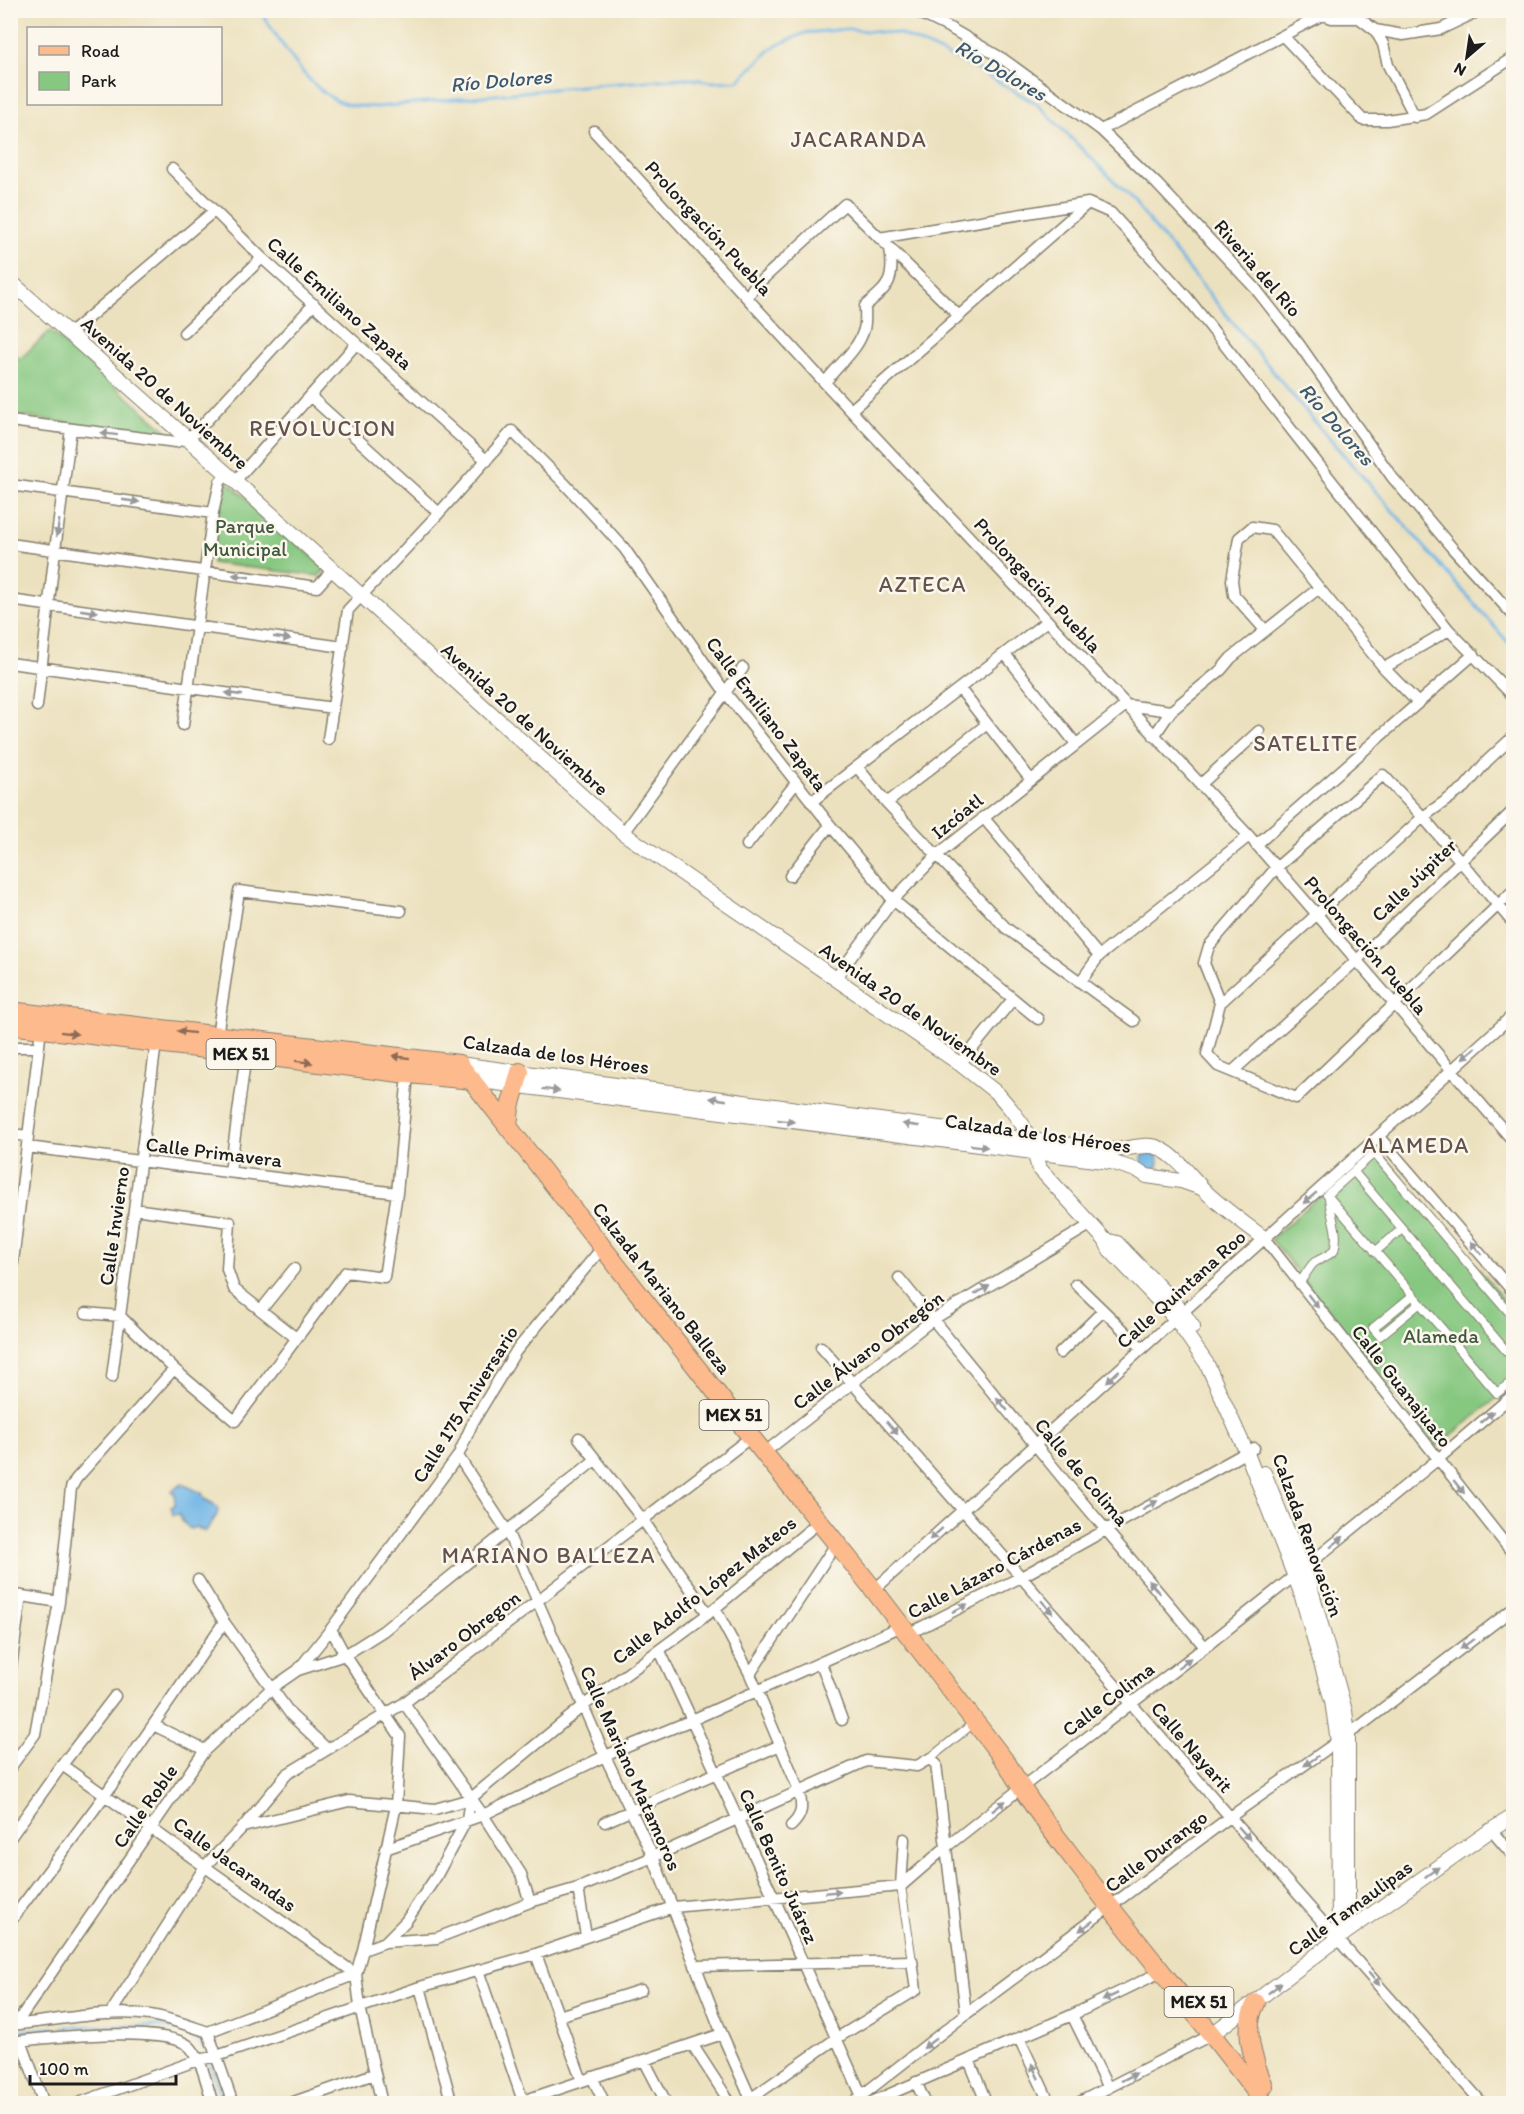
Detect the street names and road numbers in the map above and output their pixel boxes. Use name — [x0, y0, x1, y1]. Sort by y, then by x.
street label: Prolongación Puebla — [640, 155, 778, 301]
street label: Riveria del Río — [1209, 214, 1307, 322]
street label: Calle Emiliano Zapata — [262, 231, 418, 375]
street label: Avenida 20 de Noviembre — [76, 311, 254, 475]
street label: Prolongación Puebla — [969, 512, 1107, 658]
street label: Calle Emiliano Zapata — [701, 632, 833, 797]
street label: Avenida 20 de Noviembre — [436, 637, 614, 801]
street label: Izcóatl — [926, 788, 988, 844]
street label: Calle Júpiter — [1366, 833, 1462, 927]
street label: Prolongación Puebla — [1299, 871, 1433, 1020]
street label: Avenida 20 de Noviembre — [815, 937, 1007, 1081]
street label: Calzada de los Héroes — [461, 1029, 651, 1079]
road number: MEX 51 — [206, 1039, 276, 1069]
street label: Calzada de los Héroes — [943, 1108, 1133, 1158]
street label: Calle Primavera — [144, 1132, 284, 1172]
street label: Calle Invierno — [94, 1165, 134, 1287]
street label: Calzada Mariano Balleza — [587, 1197, 737, 1379]
street label: Calle Quintana Roo — [1111, 1225, 1251, 1353]
street label: Calle Álvaro Obregón — [788, 1285, 948, 1415]
street label: Calle Guanajuato — [1347, 1320, 1457, 1452]
street label: Calle 175 Aniversario — [407, 1321, 523, 1487]
road number: MEX 51 — [700, 1400, 768, 1430]
street label: Calle de Colima — [1030, 1413, 1135, 1532]
street label: Calzada Renovación — [1267, 1450, 1349, 1620]
street label: Calle Adolfo López Mateos — [607, 1511, 801, 1669]
street label: Calle Lázaro Cárdenas — [903, 1512, 1085, 1624]
street label: Álvaro Obregon — [403, 1585, 525, 1685]
street label: Calle Colima — [1057, 1657, 1159, 1741]
street label: Calle Mariano Matamoros — [575, 1662, 687, 1874]
street label: Calle Nayarit — [1146, 1697, 1238, 1798]
street label: Calle Roble — [107, 1759, 183, 1853]
street label: Calle Benito Juárez — [734, 1785, 824, 1948]
street label: Calle Durango — [1100, 1805, 1212, 1897]
street label: Calle Jacarandas — [169, 1811, 301, 1917]
street label: Calle Tamaulipas — [1283, 1855, 1417, 1961]
road number: MEX 51 — [1164, 1987, 1234, 2017]

